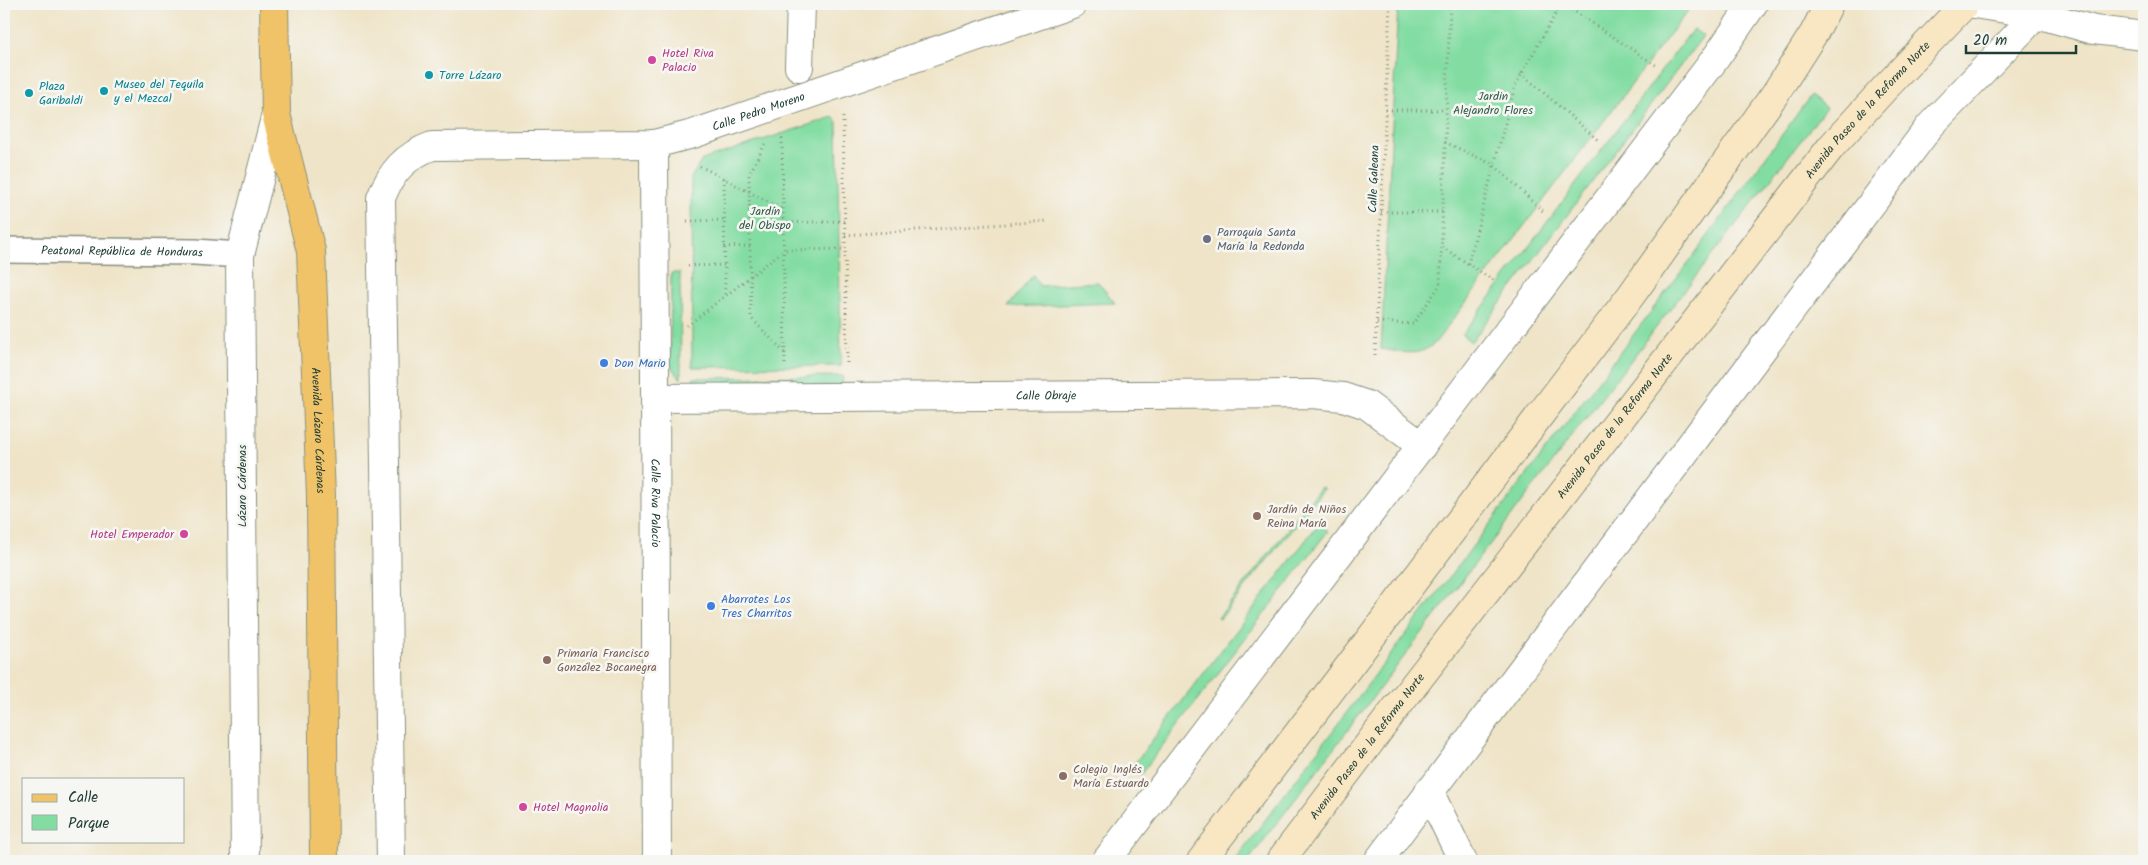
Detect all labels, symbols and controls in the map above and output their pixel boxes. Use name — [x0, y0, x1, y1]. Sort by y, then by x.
scale bar — [1966, 22, 2076, 54]
text: 20 m — [1973, 29, 2007, 53]
street label: Avenida Paseo de la Reforma Norte — [1800, 36, 1935, 183]
place label: Hotel Riva Palacio — [662, 44, 714, 77]
marker: Hotel Riva Palacio — [646, 54, 658, 66]
place label: Torre Lázaro — [439, 66, 502, 85]
marker: Torre Lázaro — [423, 69, 435, 81]
place label: Museo del Tequila y el Mezcal — [113, 75, 204, 108]
place label: Plaza Garibaldi — [39, 77, 84, 110]
marker: Museo del Tequila y el Mezcal — [98, 85, 110, 97]
marker: Plaza Garibaldi — [23, 87, 35, 99]
street label: Calle Pedro Moreno — [709, 87, 808, 136]
park label: Jardin Alejandro Flores — [1453, 87, 1533, 120]
street label: Calle Galeana — [1363, 144, 1385, 213]
park label: Jardín del Obispo — [739, 202, 791, 235]
place label: Parroquia Santa María la Redonda — [1217, 223, 1305, 256]
marker: Parroquia Santa María la Redonda — [1201, 233, 1213, 245]
street label: Peatonal República de Honduras — [41, 241, 204, 262]
street label: Avenida Paseo de la Reforma Norte — [1552, 348, 1678, 503]
place label: Don Mario — [614, 354, 666, 373]
marker: Don Mario — [598, 357, 610, 369]
street label: Avenida Lázaro Cárdenas — [306, 367, 330, 494]
street label: Calle Obraje — [1016, 386, 1077, 405]
street label: Lázaro Cárdenas — [233, 445, 252, 527]
street label: Calle Riva Palacio — [646, 459, 665, 547]
place label: Jardín de Niños Reina María — [1267, 500, 1346, 533]
marker: Jardín de Niños Reina María — [1251, 510, 1263, 522]
place label: Hotel Emperador — [90, 525, 175, 544]
marker: Hotel Emperador — [178, 528, 190, 540]
place label: Abarrotes Los Tres Charritos — [721, 590, 792, 623]
marker: Abarrotes Los Tres Charritos — [705, 600, 717, 612]
place label: Primaria Francisco González Bocanegra — [557, 644, 657, 677]
marker: Primaria Francisco González Bocanegra — [541, 654, 553, 666]
street label: Avenida Paseo de la Reforma Norte — [1305, 669, 1430, 824]
place label: Colegio Inglés María Estuardo — [1073, 760, 1149, 793]
marker: Colegio Inglés María Estuardo — [1057, 770, 1069, 782]
legend — [22, 778, 185, 842]
text: Calle — [68, 786, 98, 810]
place label: Hotel Magnolia — [533, 798, 609, 817]
marker: Hotel Magnolia — [517, 801, 529, 813]
text: Parque — [68, 812, 109, 836]

